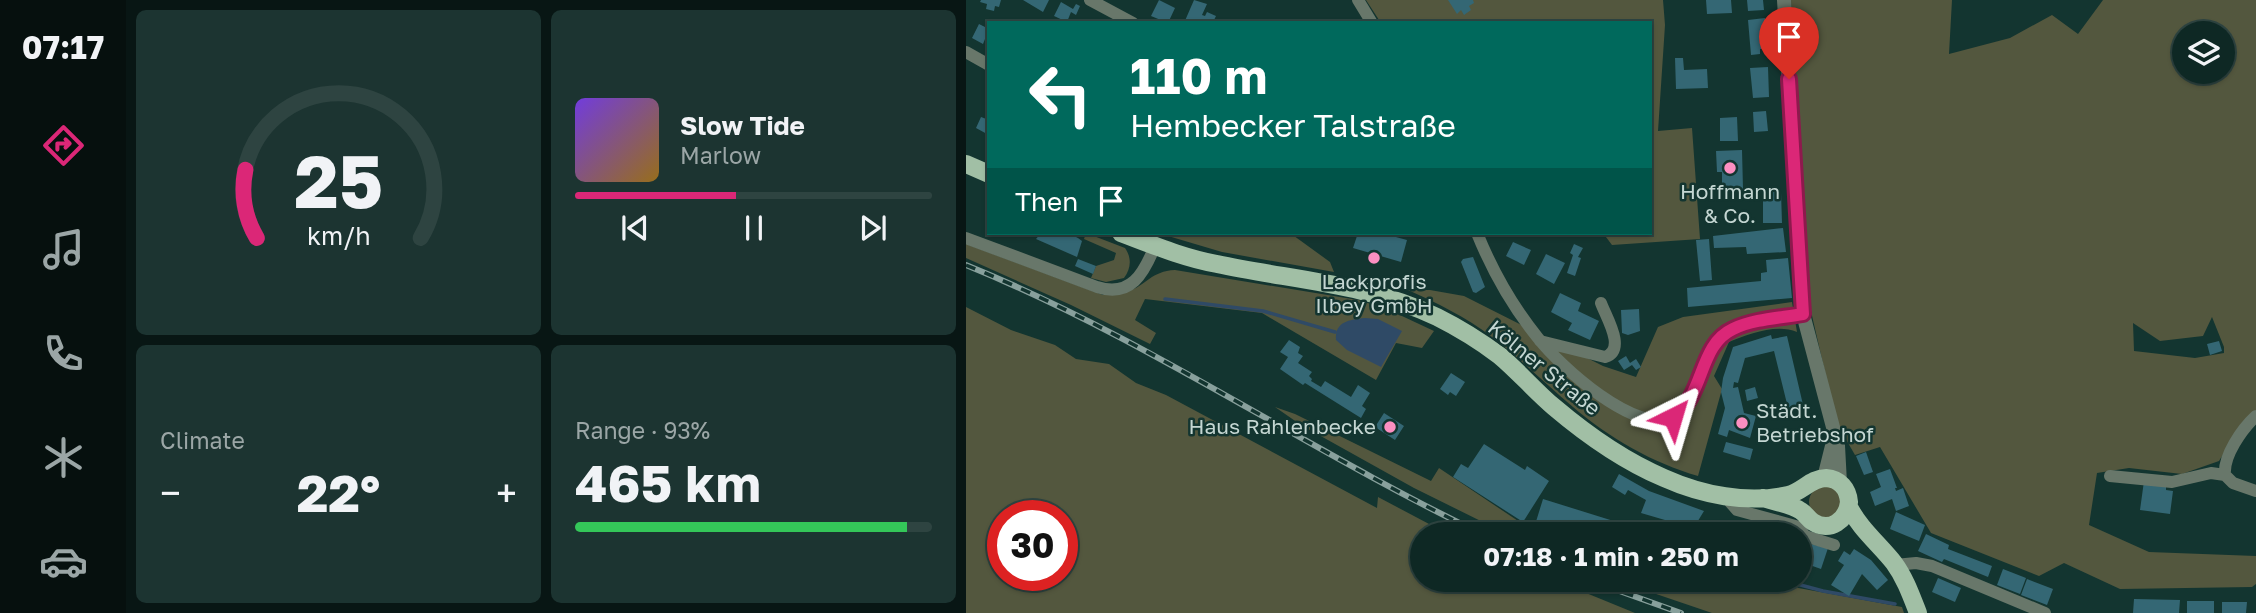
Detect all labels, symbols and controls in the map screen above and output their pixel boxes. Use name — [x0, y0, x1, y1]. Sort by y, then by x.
pin — [1759, 7, 1819, 79]
icon: arrive — [1770, 18, 1808, 56]
map controls — [2172, 21, 2235, 84]
button: layers — [2172, 21, 2235, 84]
text: 07:17 — [22, 28, 104, 66]
text: 110 m — [1130, 46, 1267, 105]
icon: left — [1015, 49, 1106, 140]
text: Hembecker Talstraße — [1130, 106, 1456, 144]
text: Slow Tide — [680, 110, 805, 141]
icon: directions — [39, 121, 88, 170]
text: 25 — [294, 138, 383, 225]
text: Marlow — [680, 141, 761, 169]
marker: Hoffmann & Co. — [1722, 160, 1738, 176]
place label: Hoffmann & Co. — [1680, 178, 1780, 228]
icon: arrive — [1092, 182, 1130, 220]
text: Then — [1015, 186, 1078, 217]
icon: previous — [616, 209, 654, 247]
icon: pause — [735, 209, 773, 247]
icon: next — [854, 209, 892, 247]
text: km/h — [307, 220, 370, 251]
icon: music — [39, 225, 88, 274]
marker: Lackprofis Ilbey GmbH — [1366, 250, 1382, 266]
place label: Lackprofis Ilbey GmbH — [1315, 268, 1433, 318]
street label: Kölner Straße — [1483, 314, 1606, 421]
icon: phone — [39, 329, 88, 378]
position arrow — [1636, 380, 1710, 454]
place label: Städt. Betriebshof — [1756, 397, 1874, 447]
place label: Haus Rahlenbecke — [1188, 413, 1376, 439]
marker: Städt. Betriebshof — [1734, 415, 1750, 431]
text: Range · 93% — [575, 416, 710, 444]
marker: Haus Rahlenbecke — [1382, 419, 1398, 435]
text: Climate — [160, 426, 245, 454]
icon: climate — [39, 433, 88, 482]
text: 465 km — [575, 451, 761, 513]
text: 22° — [297, 461, 380, 523]
text: − — [160, 470, 181, 515]
text: + — [496, 470, 517, 515]
speed limit sign: 30 — [987, 500, 1078, 591]
icon: car — [39, 537, 88, 586]
text: 07:18 · 1 min · 250 m — [1483, 541, 1739, 572]

